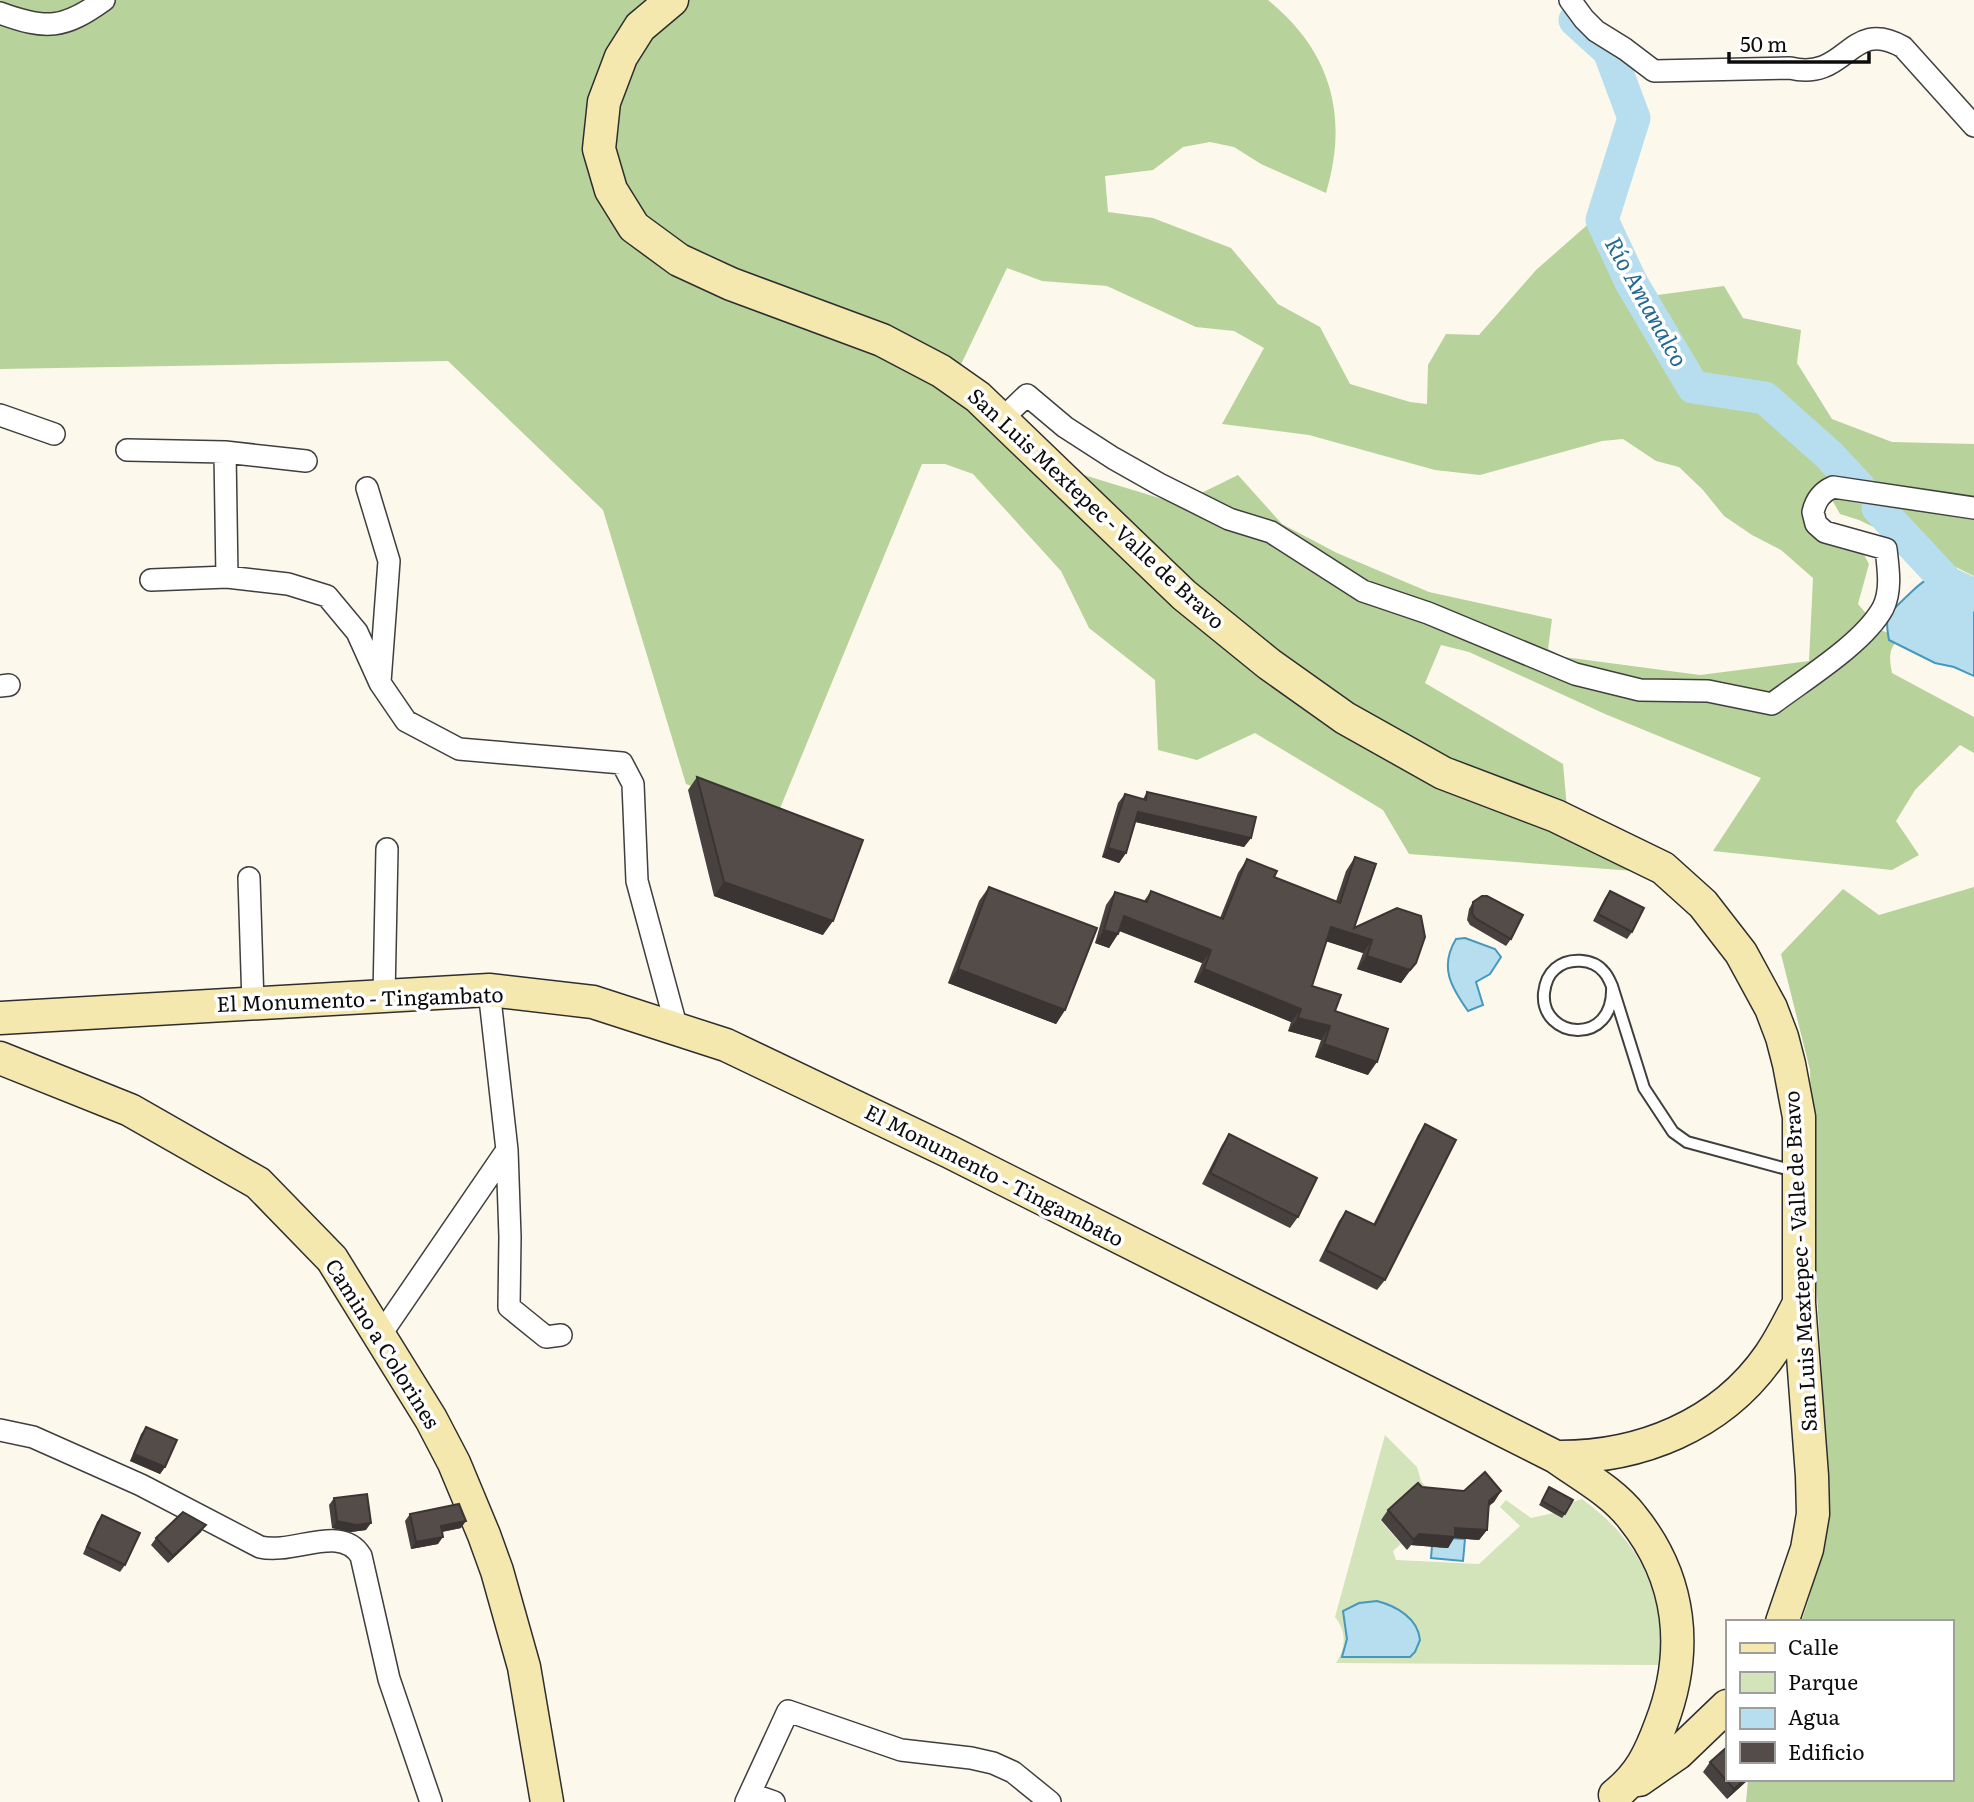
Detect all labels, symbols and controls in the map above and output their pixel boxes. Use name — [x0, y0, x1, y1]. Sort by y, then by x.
scale bar — [1729, 21, 1869, 65]
text: 50 m — [1740, 27, 1787, 58]
water label: Río Amanalco — [1598, 230, 1698, 372]
street label: San Luis Mextepec - Valle de Bravo — [962, 379, 1233, 635]
street label: El Monumento - Tingambato — [216, 977, 504, 1018]
street label: San Luis Mextepec - Valle de Bravo — [1774, 1090, 1823, 1432]
street label: El Monumento - Tingambato — [860, 1095, 1130, 1253]
street label: Camino a Colorines — [319, 1252, 449, 1434]
legend — [1726, 1620, 1953, 1781]
text: Calle — [1788, 1630, 1839, 1661]
text: Parque — [1788, 1665, 1858, 1696]
text: Agua — [1788, 1700, 1840, 1731]
text: Edificio — [1788, 1735, 1864, 1766]

